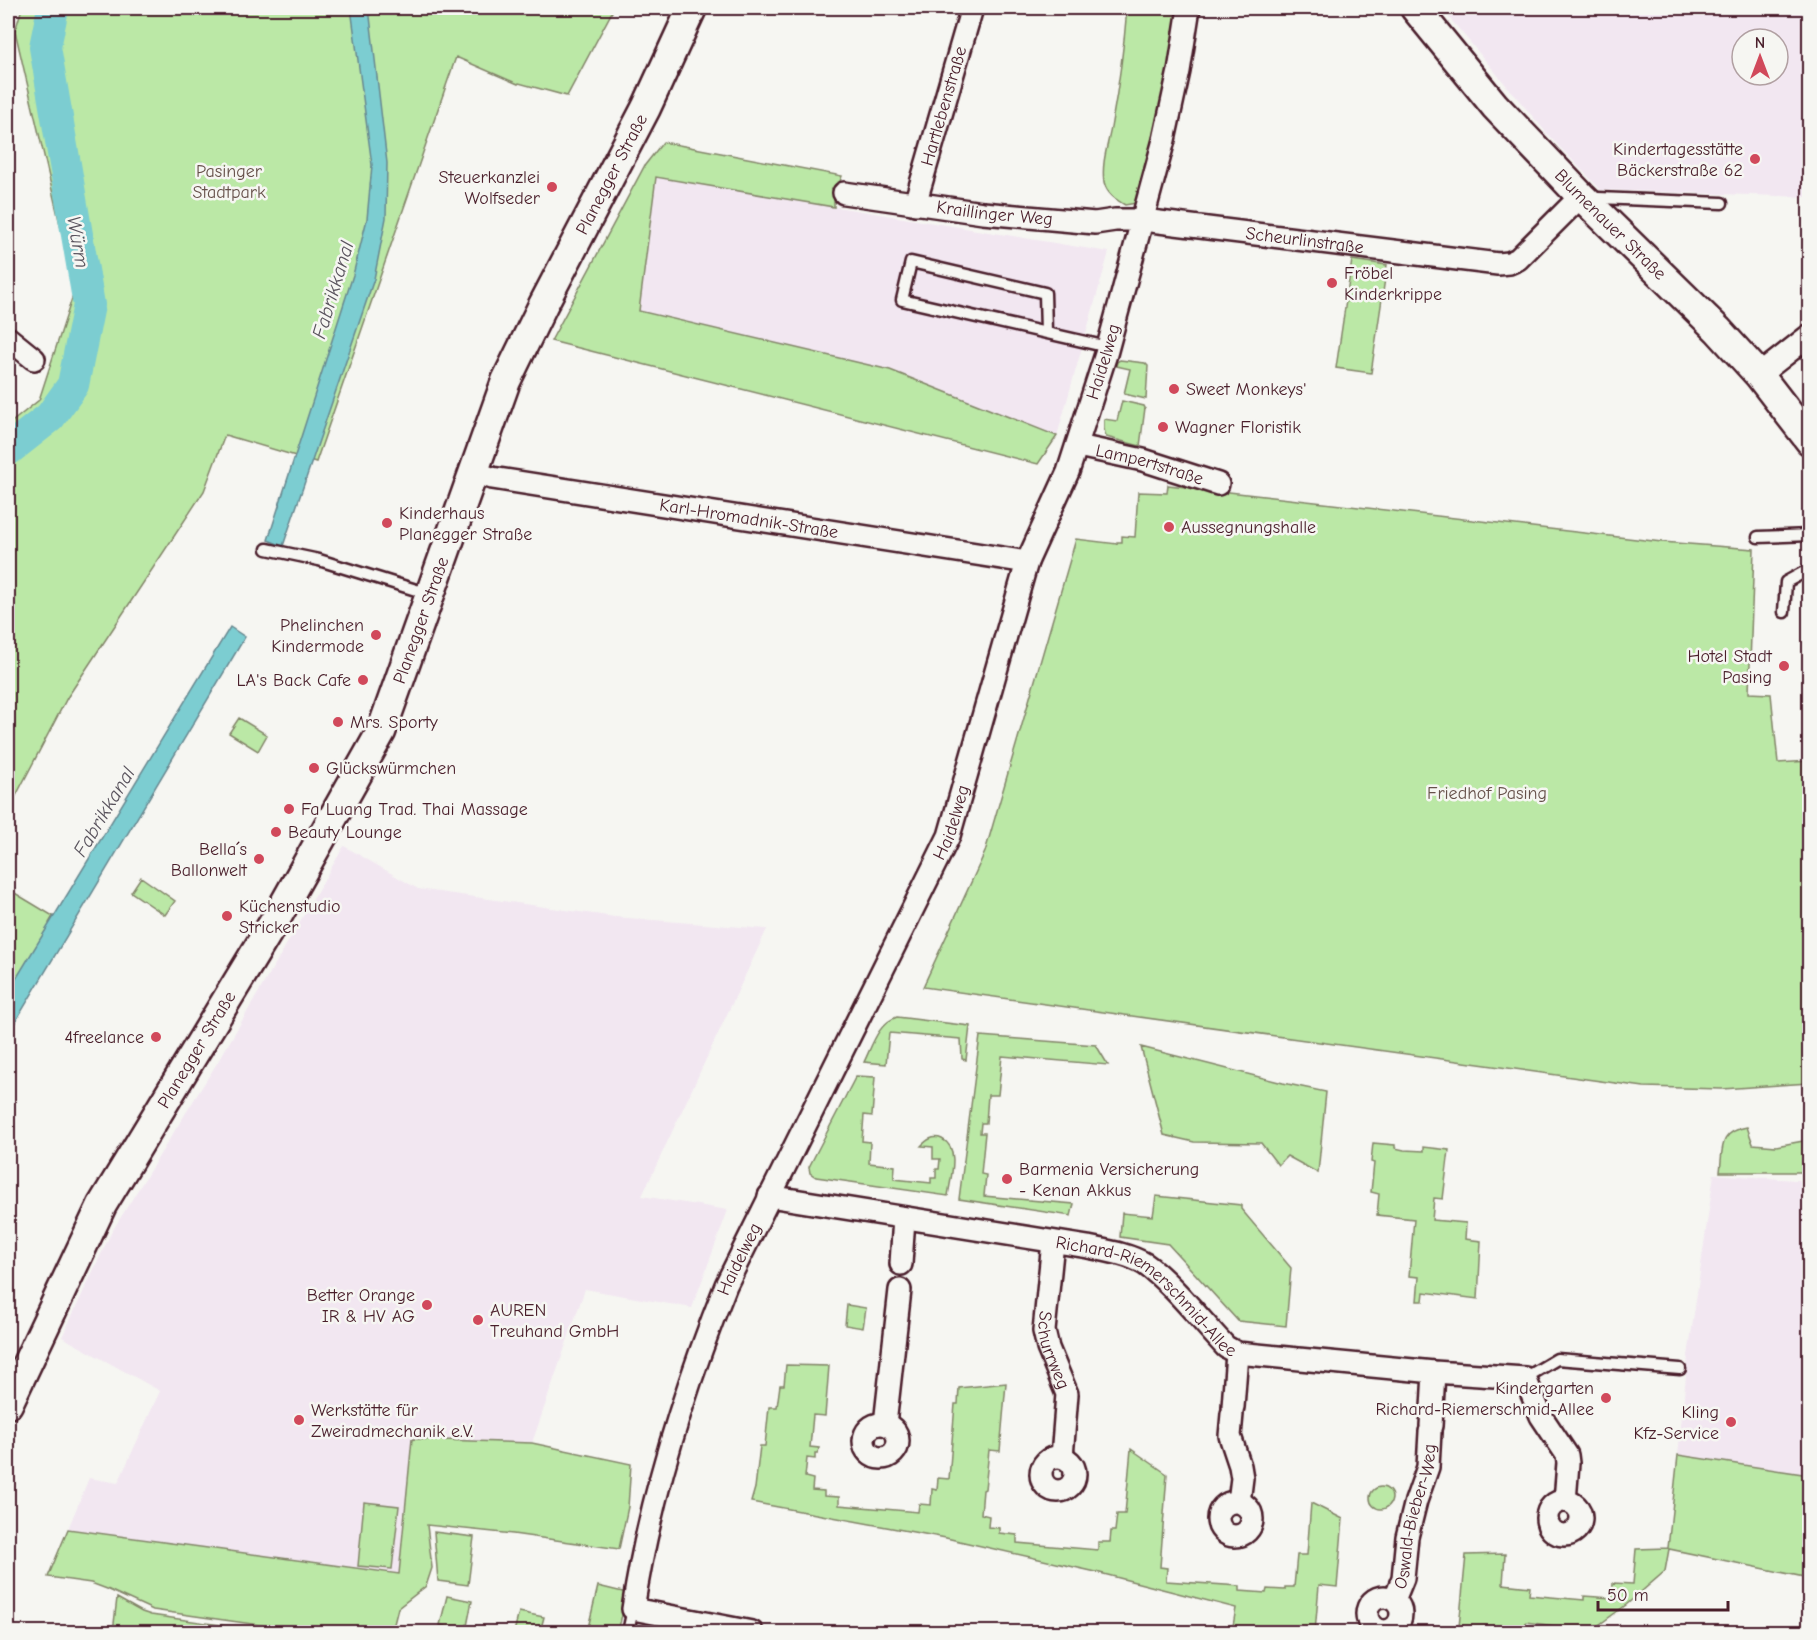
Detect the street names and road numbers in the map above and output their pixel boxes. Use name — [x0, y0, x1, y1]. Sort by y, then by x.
street label: Hartlebenstraße — [916, 44, 971, 168]
street label: Planegger Straße — [571, 110, 652, 238]
street label: Blumenauer Straße — [1550, 165, 1671, 284]
street label: Kraillinger Weg — [935, 196, 1054, 230]
street label: Scheurlinstraße — [1244, 222, 1365, 258]
street label: Haidelweg — [1082, 321, 1124, 402]
street label: Lampertstraße — [1094, 440, 1206, 489]
street label: Karl-Hromadnik-Straße — [658, 494, 840, 543]
street label: Planegger Straße — [389, 554, 453, 687]
street label: Haidelweg — [928, 783, 974, 863]
street label: Planegger Straße — [153, 987, 240, 1112]
street label: Haidelweg — [713, 1219, 766, 1298]
street label: Richard-Riemerschmid-Allee — [1054, 1232, 1240, 1361]
street label: Schurrweg — [1033, 1310, 1074, 1392]
street label: Oswald-Bieber-Weg — [1389, 1443, 1440, 1592]

